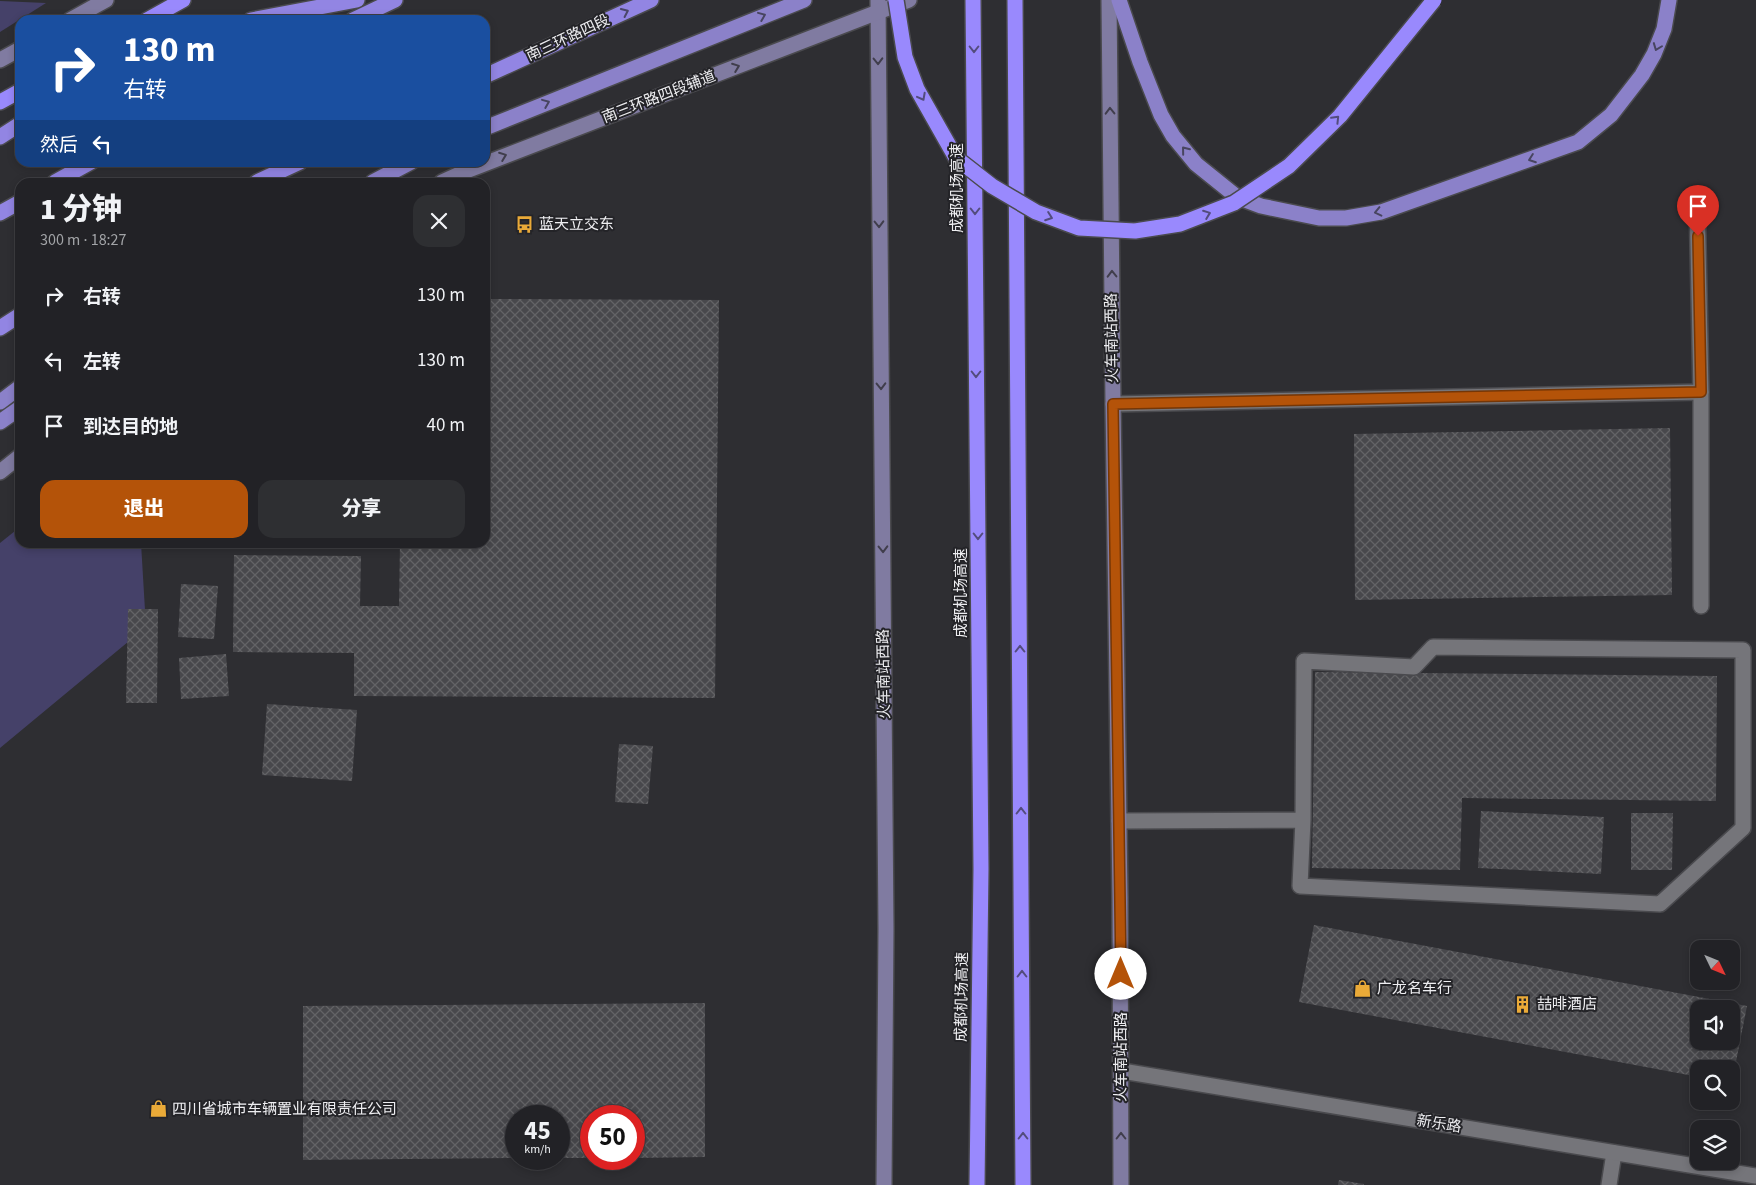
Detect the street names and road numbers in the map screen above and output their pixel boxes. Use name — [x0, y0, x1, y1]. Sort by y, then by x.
street label: 南三环路四段 — [523, 9, 613, 67]
street label: 南三环路四段辅道 — [599, 66, 719, 128]
street label: 成都机场高速 — [947, 143, 968, 233]
street label: 火车南站西路 — [1101, 293, 1123, 383]
street label: 成都机场高速 — [951, 548, 972, 638]
street label: 火车南站西路 — [873, 629, 895, 719]
street label: 成都机场高速 — [951, 952, 973, 1042]
street label: 火车南站西路 — [1111, 1012, 1132, 1102]
street label: 新乐路 — [1415, 1110, 1463, 1138]

